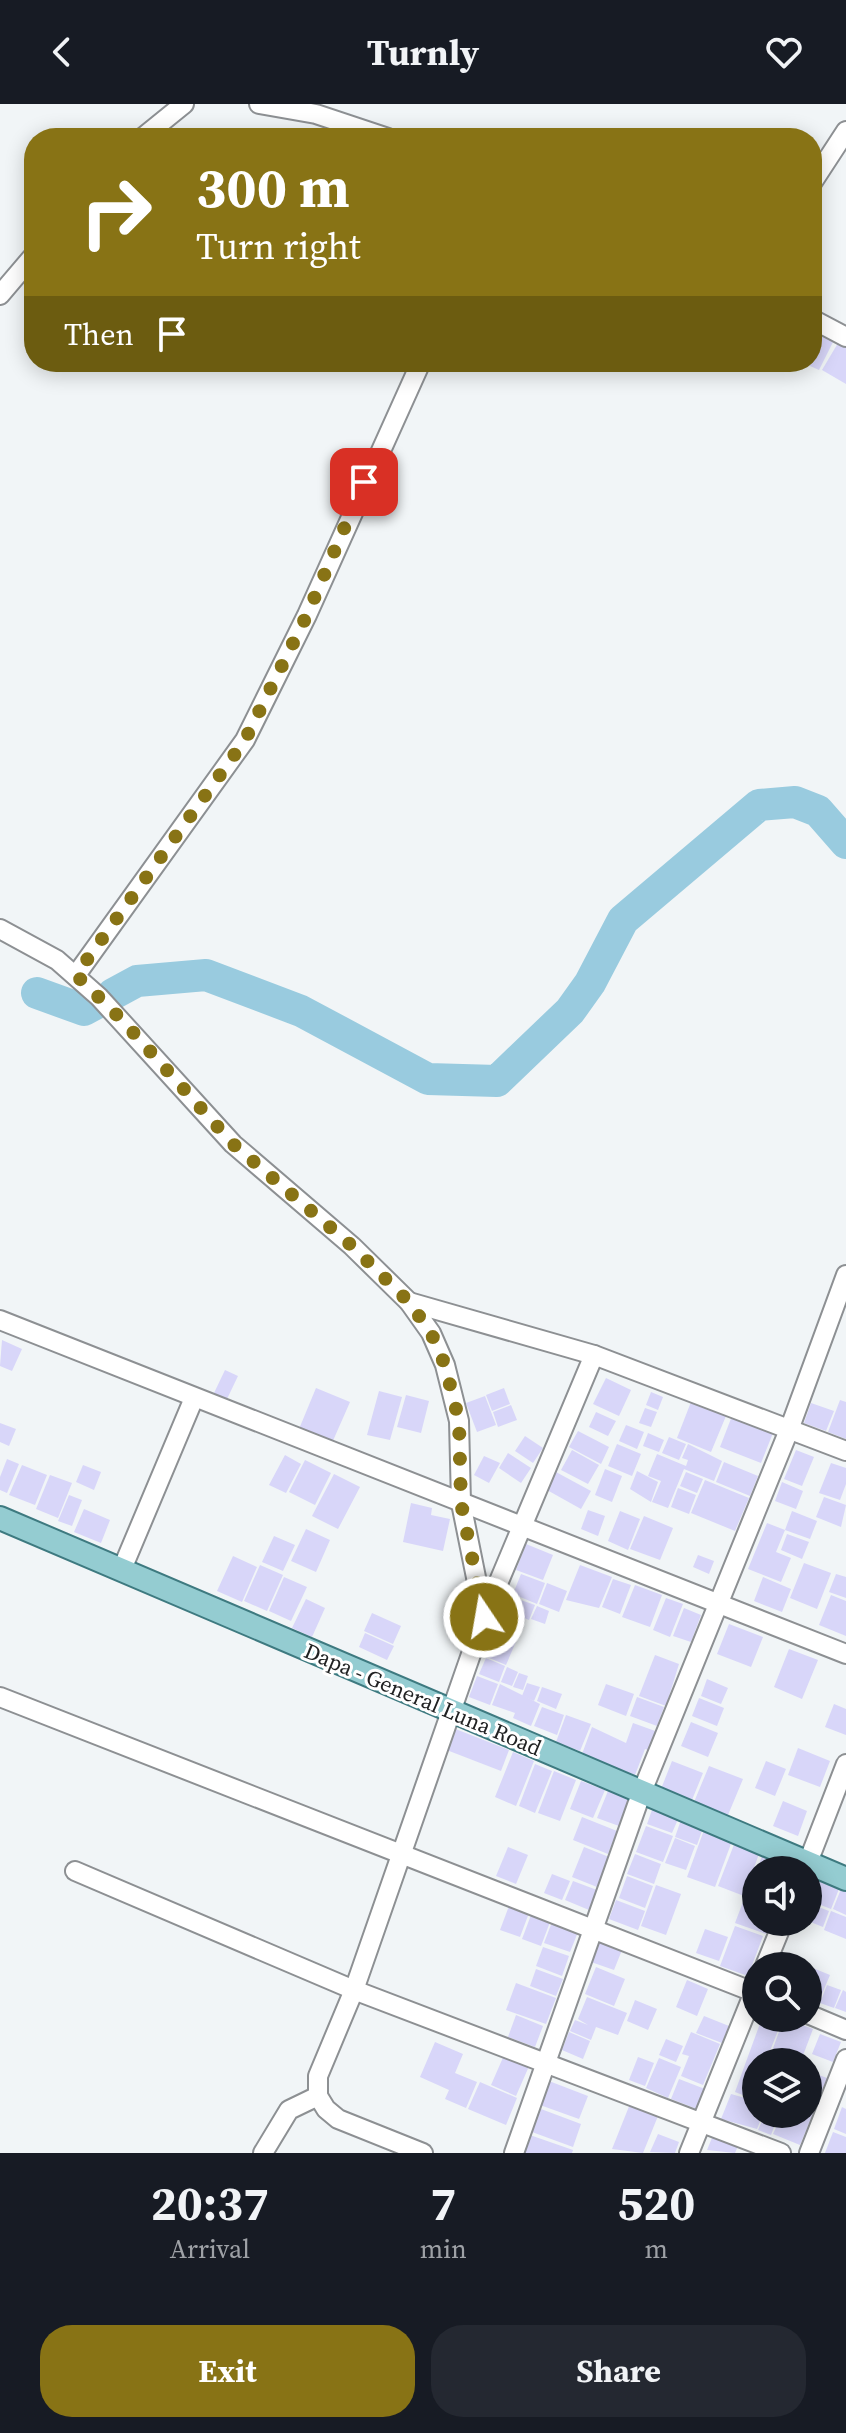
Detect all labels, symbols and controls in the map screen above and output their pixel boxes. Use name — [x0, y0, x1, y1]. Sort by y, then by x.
text: Turnly — [367, 28, 479, 77]
icon: back — [40, 30, 84, 74]
icon: heart — [762, 30, 806, 74]
text: 300 m — [196, 149, 350, 226]
icon: right — [64, 160, 168, 264]
text: Turn right — [196, 222, 361, 271]
icon: arrive — [150, 312, 194, 356]
text: Then — [64, 314, 134, 355]
pin — [330, 448, 398, 516]
icon: arrive — [342, 460, 386, 504]
position arrow — [442, 1575, 526, 1659]
street label: Dapa - General Luna Road — [300, 1635, 547, 1763]
map controls — [742, 1856, 822, 2128]
button: sound — [742, 1856, 822, 1936]
button: search — [742, 1952, 822, 2032]
button: layers — [742, 2048, 822, 2128]
text: 20:37 — [151, 2170, 269, 2236]
text: 7 — [430, 2170, 456, 2236]
text: 520 — [617, 2170, 695, 2236]
text: Arrival — [170, 2231, 250, 2267]
text: min — [420, 2231, 467, 2267]
text: m — [645, 2231, 668, 2267]
button: Exit — [40, 2325, 415, 2417]
button: Share — [431, 2325, 806, 2417]

